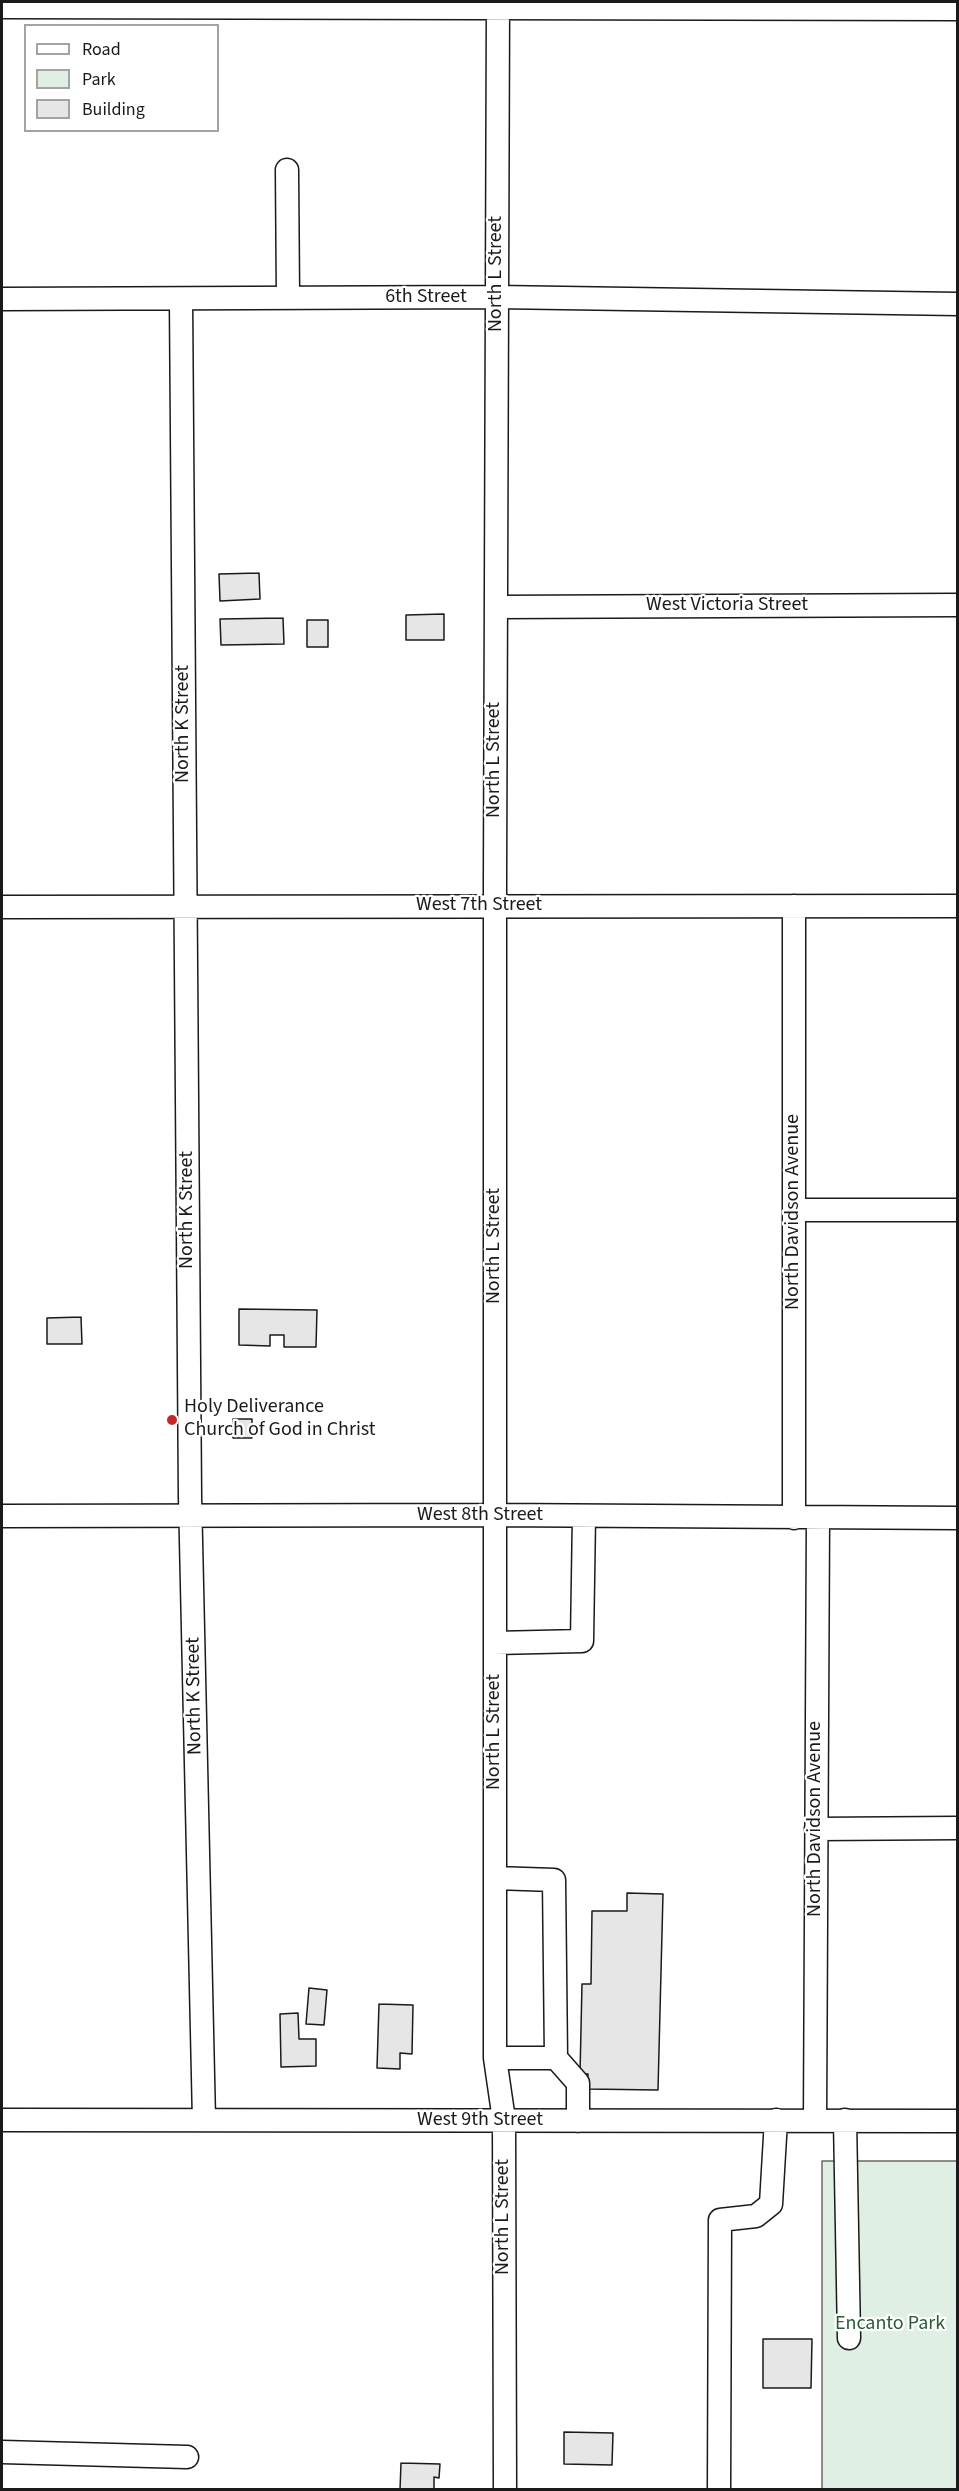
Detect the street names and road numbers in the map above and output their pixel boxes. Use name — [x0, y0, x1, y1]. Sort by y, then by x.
street label: North L Street — [485, 216, 509, 332]
street label: 6th Street — [385, 286, 467, 310]
street label: West Victoria Street — [646, 594, 808, 618]
street label: North K Street — [172, 665, 196, 783]
street label: North L Street — [483, 702, 507, 818]
street label: West 7th Street — [416, 894, 542, 918]
street label: North Davidson Avenue — [782, 1114, 806, 1310]
street label: North K Street — [176, 1151, 200, 1269]
street label: North L Street — [483, 1188, 507, 1304]
street label: West 8th Street — [417, 1504, 543, 1528]
street label: North K Street — [182, 1637, 208, 1755]
street label: North L Street — [483, 1674, 507, 1790]
street label: North Davidson Avenue — [804, 1721, 828, 1917]
street label: West 9th Street — [417, 2109, 543, 2133]
street label: North L Street — [492, 2159, 516, 2275]

